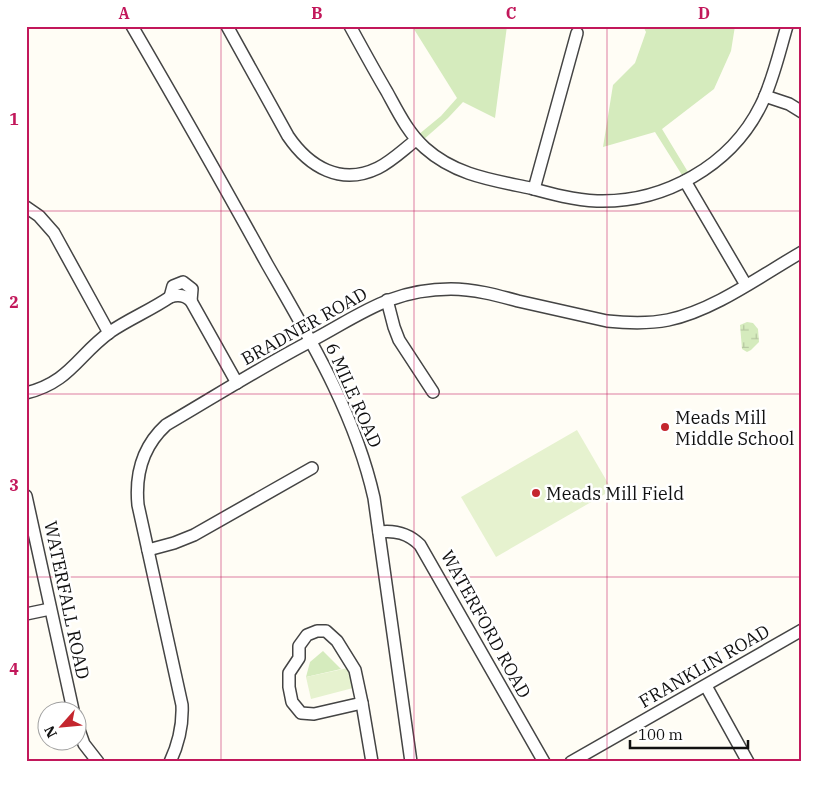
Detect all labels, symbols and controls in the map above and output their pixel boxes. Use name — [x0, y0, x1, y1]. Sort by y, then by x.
text: A — [118, 3, 130, 23]
text: B — [311, 3, 323, 23]
text: C — [506, 3, 516, 23]
text: D — [698, 3, 710, 23]
text: 1 — [9, 109, 19, 129]
street label: BRADNER ROAD — [237, 282, 371, 370]
text: 2 — [9, 292, 19, 312]
street label: 6 MILE ROAD — [321, 339, 387, 451]
place label: Meads Mill Middle School — [675, 406, 794, 450]
marker: Meads Mill Middle School — [659, 421, 671, 433]
text: 3 — [9, 475, 19, 495]
place label: Meads Mill Field — [546, 482, 684, 505]
marker: Meads Mill Field — [530, 487, 542, 499]
street label: WATERFALL ROAD — [39, 519, 95, 681]
street label: WATERFORD ROAD — [436, 546, 536, 702]
street label: FRANKLIN ROAD — [635, 619, 773, 713]
text: 4 — [9, 659, 19, 679]
north arrow — [38, 700, 88, 750]
scale bar — [630, 718, 748, 750]
text: N — [40, 723, 61, 741]
text: 100 m — [638, 725, 683, 744]

